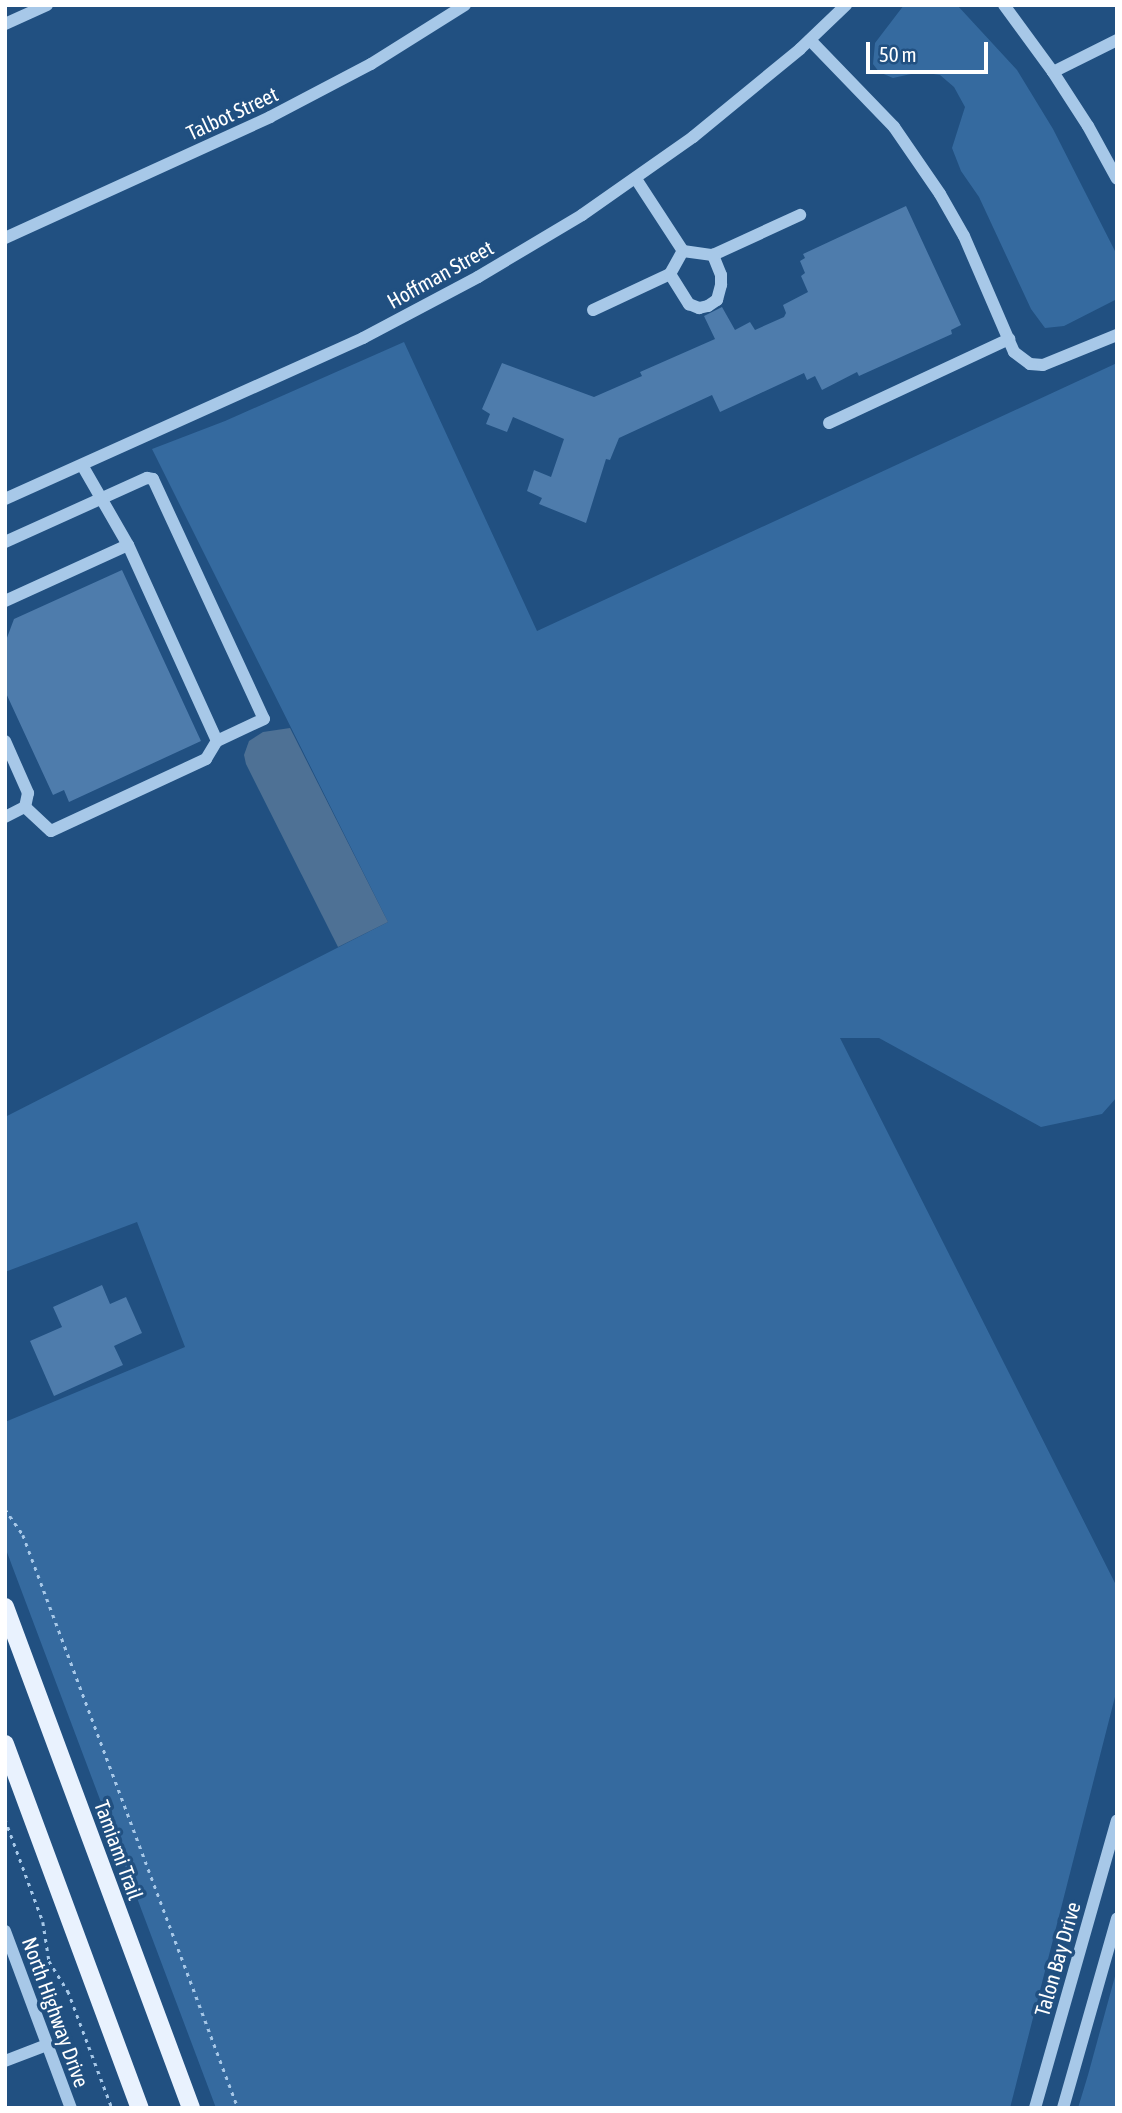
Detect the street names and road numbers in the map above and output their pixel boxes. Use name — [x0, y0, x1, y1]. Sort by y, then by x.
street label: Talbot Street — [182, 81, 282, 145]
street label: Hoffman Street — [383, 235, 497, 313]
street label: Tamiami Trail — [89, 1797, 149, 1903]
street label: Talon Bay Drive — [1029, 1899, 1085, 2019]
street label: North Highway Drive — [17, 1933, 95, 2091]

